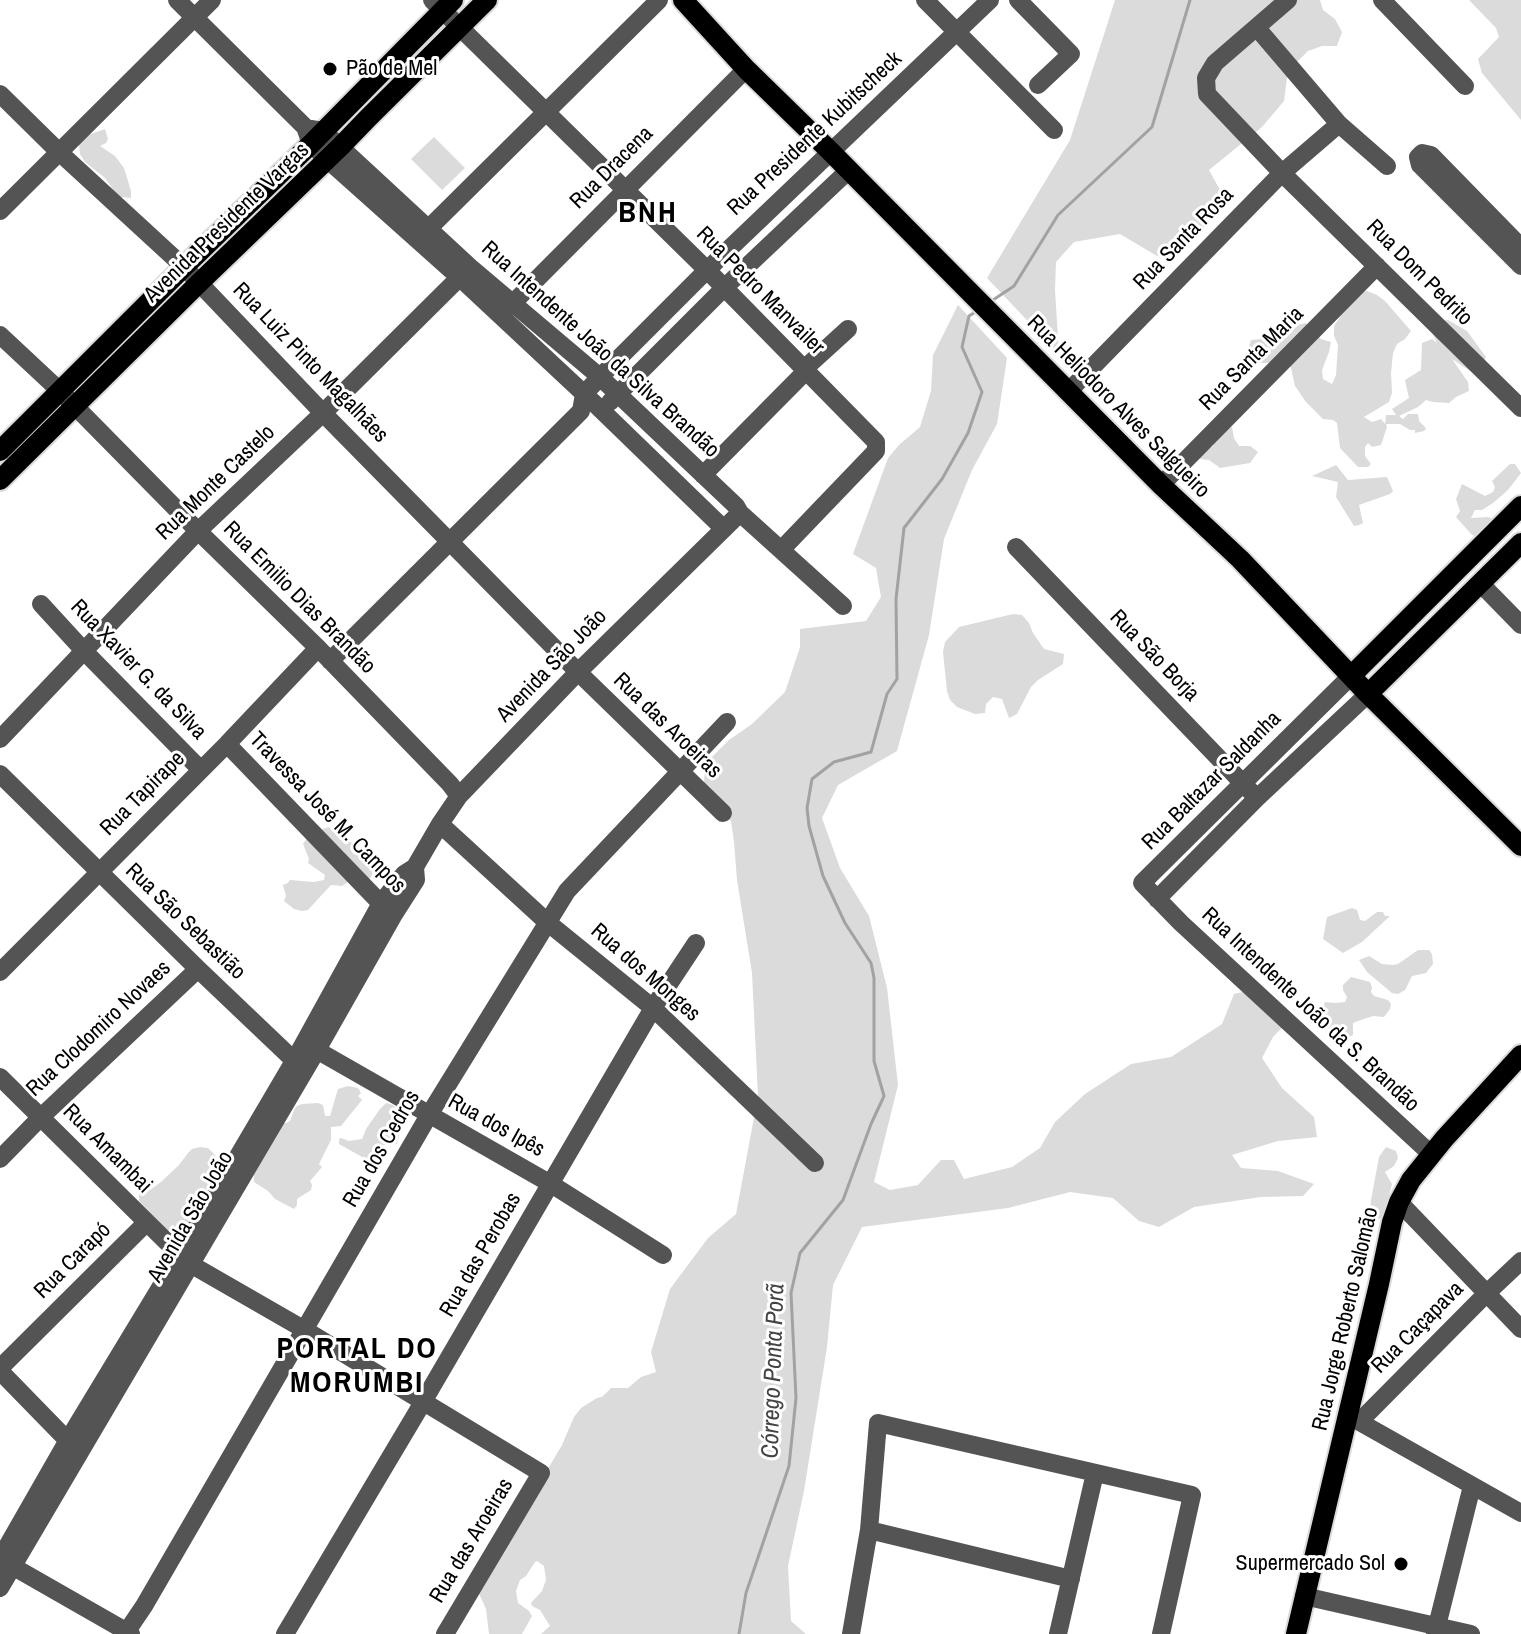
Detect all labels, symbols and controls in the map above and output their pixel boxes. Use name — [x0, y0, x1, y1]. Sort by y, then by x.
street label: Rua Presidente Kubitscheck — [722, 46, 908, 222]
place label: Pão de Mel — [346, 56, 437, 82]
marker: Pão de Mel — [321, 60, 339, 78]
street label: Rua Dracena — [565, 121, 659, 215]
street label: Avenida Presidente Vargas — [139, 137, 315, 309]
street label: Rua Santa Rosa — [1129, 182, 1239, 296]
district label: BNH — [618, 196, 678, 232]
street label: Rua Dom Pedrito — [1360, 214, 1478, 332]
street label: Rua Pedro Manvailer — [690, 221, 830, 361]
street label: Rua Intendente João da Silva Brandão — [476, 236, 724, 464]
street label: Rua Luiz Pinto Magalhães — [227, 277, 393, 449]
street label: Rua Santa Maria — [1194, 301, 1310, 417]
street label: Rua Heliodoro Alves Salgueiro — [1021, 310, 1215, 504]
street label: Rua Monte Castelo — [151, 420, 281, 546]
street label: Rua Emilio Dias Brandão — [217, 516, 381, 680]
street label: Rua Xavier G. da Silva — [64, 595, 212, 745]
street label: Avenida São João — [491, 604, 613, 728]
street label: Rua São Borja — [1104, 605, 1204, 707]
street label: Rua das Aroeiras — [607, 668, 727, 784]
street label: Rua Baltazar Saldanha — [1137, 706, 1287, 856]
street label: Travessa José M. Campos — [243, 727, 411, 899]
street label: Rua Tapirape — [95, 746, 191, 842]
street label: Rua São Sebastião — [120, 858, 250, 986]
street label: Rua Intendente João da S. Brandão — [1196, 902, 1424, 1118]
street label: Rua dos Monges — [585, 918, 705, 1028]
street label: Rua Clodomiro Novaes — [21, 955, 177, 1103]
street label: Rua dos Cedros — [338, 1086, 426, 1212]
street label: Rua dos Ipês — [443, 1089, 549, 1163]
street label: Rua Amambai — [57, 1099, 157, 1199]
street label: Avenida São João — [143, 1147, 239, 1287]
street label: Rua das Perobas — [435, 1188, 527, 1322]
street label: Rua Jorge Roberto Salomão — [1307, 1205, 1385, 1433]
street label: Rua Carapó — [29, 1217, 117, 1305]
street label: Rua Caçapava — [1366, 1276, 1470, 1380]
water label: Córrego Ponta Porã — [757, 1283, 791, 1459]
district label: PORTAL DO MORUMBI — [276, 1332, 438, 1402]
street label: Rua das Aroeiras — [425, 1474, 519, 1608]
place label: Supermercado Sol — [1236, 1551, 1385, 1577]
marker: Supermercado Sol — [1392, 1555, 1410, 1573]

